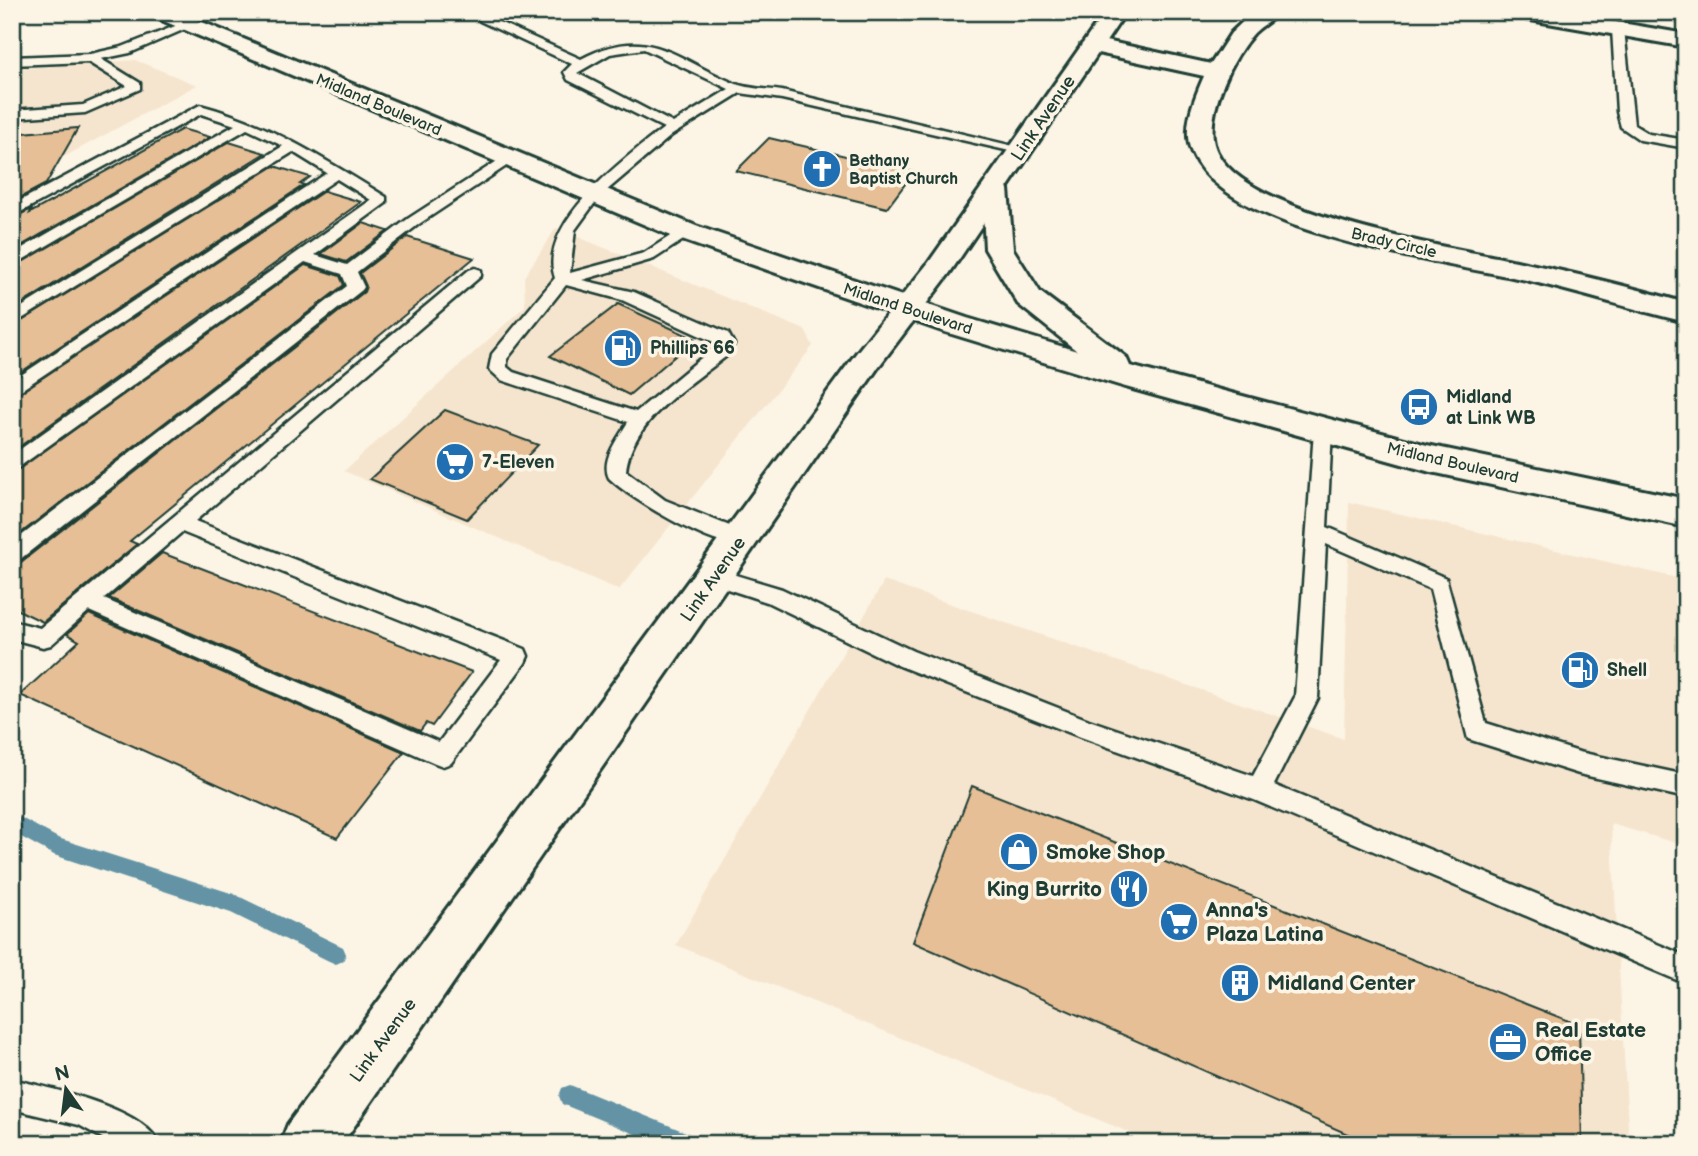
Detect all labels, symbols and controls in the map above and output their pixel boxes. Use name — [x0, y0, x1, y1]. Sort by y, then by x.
street label: Midland Boulevard — [313, 70, 444, 140]
street label: Link Avenue — [1007, 71, 1080, 165]
church icon: Bethany Baptist Church — [801, 148, 843, 190]
place label: Bethany Baptist Church — [849, 152, 958, 189]
street label: Brady Circle — [1349, 224, 1439, 263]
street label: Midland Boulevard — [841, 280, 974, 339]
fuel station icon: Phillips 66 — [602, 327, 644, 369]
place label: Phillips 66 — [650, 338, 735, 359]
bus stop icon: Midland at Link WB — [1398, 386, 1440, 428]
place label: Midland at Link WB — [1446, 387, 1536, 429]
street label: Midland Boulevard — [1385, 439, 1520, 488]
supermarket icon: 7-Eleven — [434, 441, 476, 483]
place label: 7-Eleven — [482, 452, 554, 473]
street label: Link Avenue — [676, 533, 751, 626]
fuel station icon: Shell — [1559, 649, 1601, 691]
place label: Shell — [1607, 660, 1647, 681]
shop icon: Smoke Shop — [998, 831, 1040, 873]
place label: Smoke Shop — [1046, 840, 1165, 865]
restaurant icon: King Burrito — [1108, 868, 1150, 910]
place label: King Burrito — [987, 877, 1102, 902]
place label: Anna's Plaza Latina — [1205, 898, 1324, 947]
supermarket icon: Anna's Plaza Latina — [1158, 901, 1200, 943]
building icon: Midland Center — [1219, 962, 1261, 1004]
place label: Midland Center — [1267, 971, 1416, 996]
street label: Link Avenue — [346, 994, 421, 1086]
place label: Real Estate Office — [1535, 1018, 1646, 1067]
office icon: Real Estate Office — [1487, 1021, 1529, 1063]
north arrow — [32, 1054, 102, 1124]
text: N — [53, 1061, 72, 1087]

